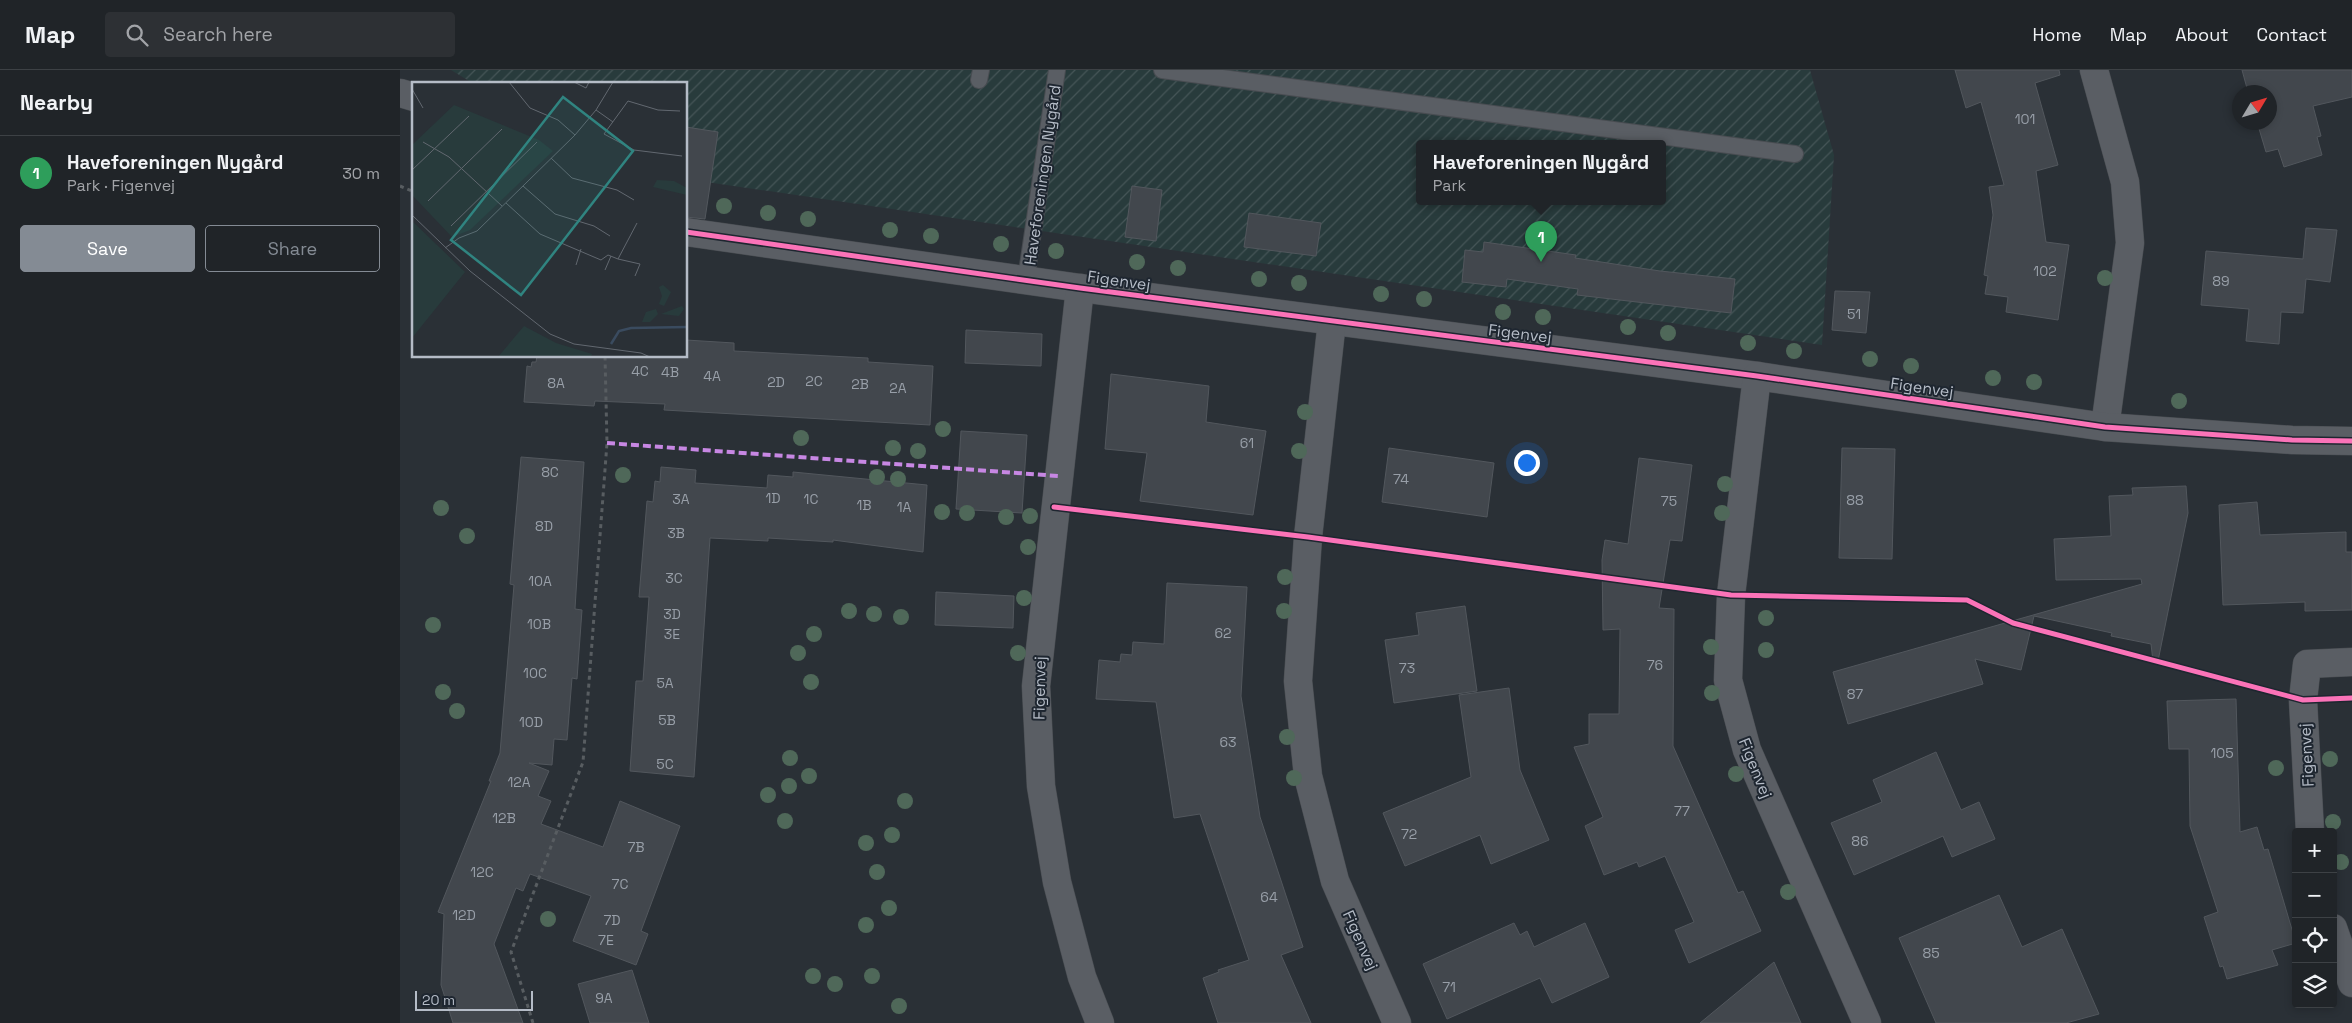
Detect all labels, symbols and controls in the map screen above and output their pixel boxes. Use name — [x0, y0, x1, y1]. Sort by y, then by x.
search box — [105, 12, 455, 57]
text: Map — [25, 19, 75, 50]
icon: search — [123, 21, 151, 49]
text: Search here — [163, 22, 273, 47]
text: Home — [2033, 23, 2082, 46]
text: Map — [2110, 23, 2147, 46]
text: About — [2175, 23, 2229, 46]
text: Contact — [2257, 23, 2327, 46]
inset map — [412, 82, 688, 358]
street label: Haveforeningen Nygård — [1019, 84, 1066, 266]
north arrow — [2232, 85, 2277, 130]
text: Nearby — [20, 89, 93, 116]
house number: 101 — [2015, 110, 2035, 128]
popup — [1416, 140, 1666, 205]
text: Haveforeningen Nygård — [67, 150, 283, 175]
text: Haveforeningen Nygård — [1433, 150, 1649, 175]
text: 1 — [32, 163, 40, 184]
text: 30 m — [342, 163, 380, 184]
text: Park · Figenvej — [67, 175, 175, 196]
text: Park — [1433, 175, 1466, 196]
pin: 1 — [1525, 221, 1557, 262]
button: Save — [20, 225, 195, 272]
button: Share — [205, 225, 380, 272]
house number: 102 — [2033, 262, 2057, 280]
street label: Figenvej — [1086, 266, 1152, 295]
house number: 89 — [2212, 272, 2230, 290]
house number: 51 — [1847, 305, 1861, 323]
street label: Figenvej — [1487, 319, 1553, 348]
house number: 4C — [631, 362, 649, 380]
house number: 4B — [661, 363, 679, 381]
house number: 4A — [703, 367, 721, 385]
house number: 2C — [805, 372, 823, 390]
house number: 2D — [767, 373, 785, 391]
street label: Figenvej — [1889, 373, 1955, 402]
house number: 8A — [547, 374, 565, 392]
house number: 2B — [851, 375, 869, 393]
house number: 2A — [889, 379, 907, 397]
house number: 61 — [1240, 434, 1254, 452]
your location — [1514, 450, 1540, 476]
house number: 8C — [541, 463, 559, 481]
house number: 74 — [1393, 470, 1409, 488]
house number: 1D — [765, 489, 781, 507]
house number: 3A — [672, 490, 690, 508]
house number: 1C — [804, 490, 818, 508]
house number: 88 — [1846, 491, 1864, 509]
house number: 75 — [1661, 492, 1677, 510]
house number: 1B — [856, 496, 872, 514]
house number: 1A — [897, 498, 912, 516]
house number: 8D — [535, 517, 553, 535]
house number: 3B — [667, 524, 685, 542]
house number: 3C — [665, 569, 683, 587]
house number: 10A — [528, 572, 552, 590]
house number: 3D — [663, 605, 681, 623]
house number: 10B — [527, 615, 551, 633]
house number: 62 — [1215, 624, 1231, 642]
house number: 3E — [664, 625, 680, 643]
street label: Figenvej — [1028, 656, 1051, 720]
house number: 76 — [1647, 656, 1663, 674]
house number: 73 — [1399, 659, 1415, 677]
house number: 10C — [523, 664, 547, 682]
house number: 5A — [656, 674, 674, 692]
house number: 87 — [1847, 685, 1863, 703]
house number: 5B — [658, 711, 676, 729]
house number: 10D — [519, 713, 543, 731]
street label: Figenvej — [2294, 723, 2319, 787]
house number: 63 — [1219, 733, 1237, 751]
street label: Figenvej — [1734, 735, 1777, 802]
house number: 105 — [2210, 744, 2234, 762]
house number: 5C — [656, 755, 674, 773]
house number: 12A — [507, 773, 531, 791]
house number: 77 — [1674, 802, 1690, 820]
house number: 12B — [492, 809, 516, 827]
house number: 72 — [1401, 825, 1417, 843]
map controls — [2292, 828, 2337, 1008]
button: + — [2292, 828, 2337, 873]
house number: 86 — [1851, 832, 1869, 850]
house number: 7B — [627, 838, 645, 856]
house number: 12C — [470, 863, 494, 881]
button: − — [2292, 873, 2337, 918]
house number: 7C — [612, 875, 628, 893]
house number: 64 — [1260, 888, 1278, 906]
house number: 12D — [452, 906, 476, 924]
street label: Figenvej — [1338, 907, 1383, 974]
house number: 7D — [603, 911, 621, 929]
button: locate — [2292, 918, 2337, 963]
house number: 7E — [598, 931, 614, 949]
house number: 85 — [1922, 944, 1940, 962]
button: layers — [2292, 963, 2337, 1008]
house number: 71 — [1442, 978, 1456, 996]
scale bar — [415, 988, 532, 1011]
house number: 9A — [595, 989, 613, 1007]
text: 20 m — [422, 991, 455, 1009]

